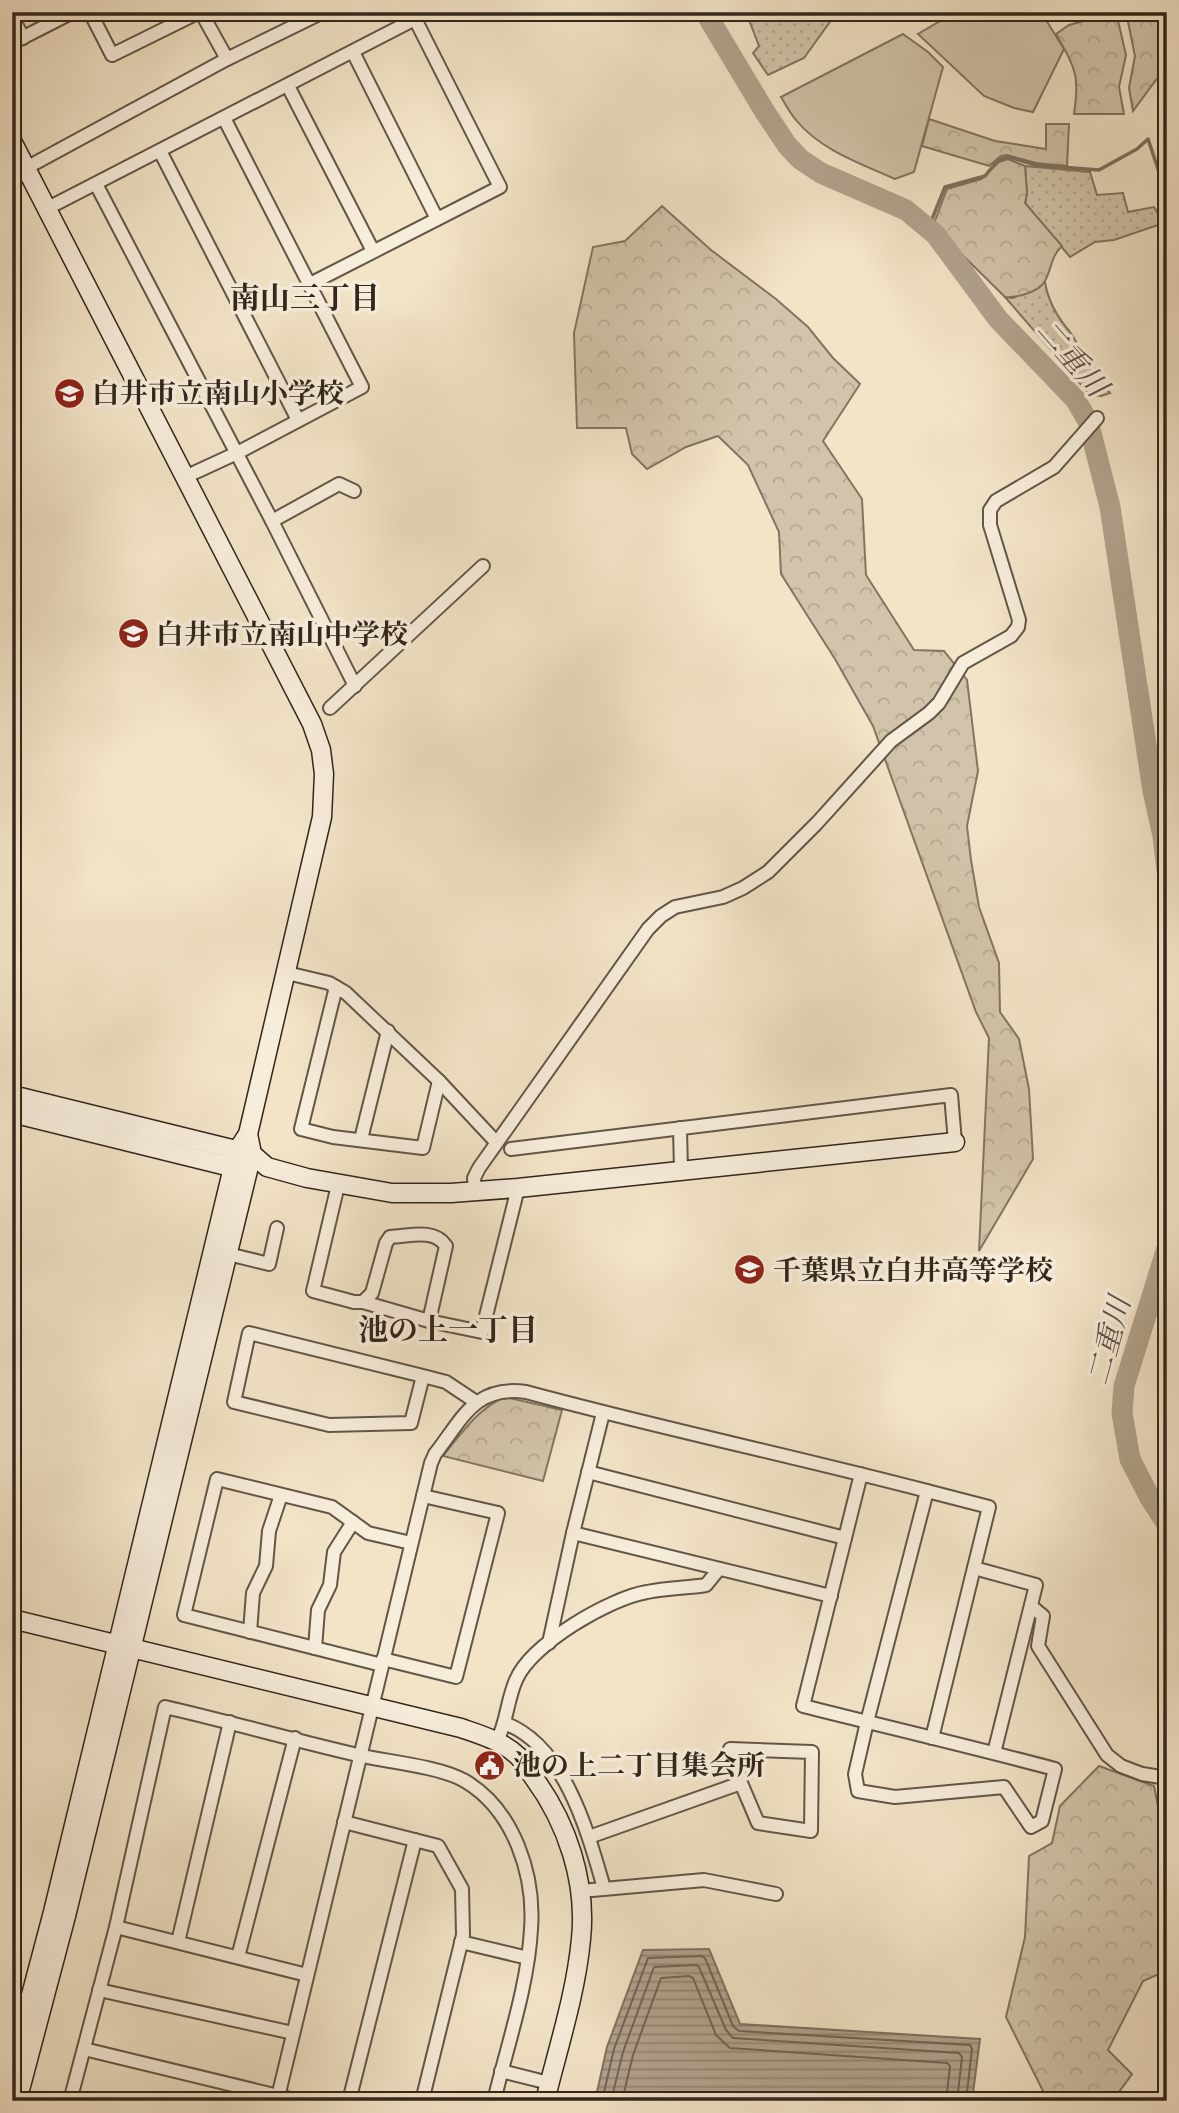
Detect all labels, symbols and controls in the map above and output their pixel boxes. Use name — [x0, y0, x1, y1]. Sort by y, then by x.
district label: 南山三丁目 — [230, 281, 380, 318]
water label: 二重川 — [1027, 313, 1116, 407]
school or university icon: 白井市立南山小学校 — [52, 376, 86, 410]
place label: 白井市立南山小学校 — [92, 377, 344, 412]
school or university icon: 白井市立南山中学校 — [116, 617, 150, 651]
place label: 白井市立南山中学校 — [156, 618, 408, 653]
school or university icon: 千葉県立白井高等学校 — [733, 1253, 767, 1287]
place label: 千葉県立白井高等学校 — [773, 1254, 1053, 1289]
water label: 二重川 — [1081, 1290, 1141, 1390]
district label: 池の上一丁目 — [358, 1313, 538, 1350]
public building icon: 池の上二丁目集会所 — [473, 1748, 507, 1782]
place label: 池の上二丁目集会所 — [513, 1749, 765, 1784]

